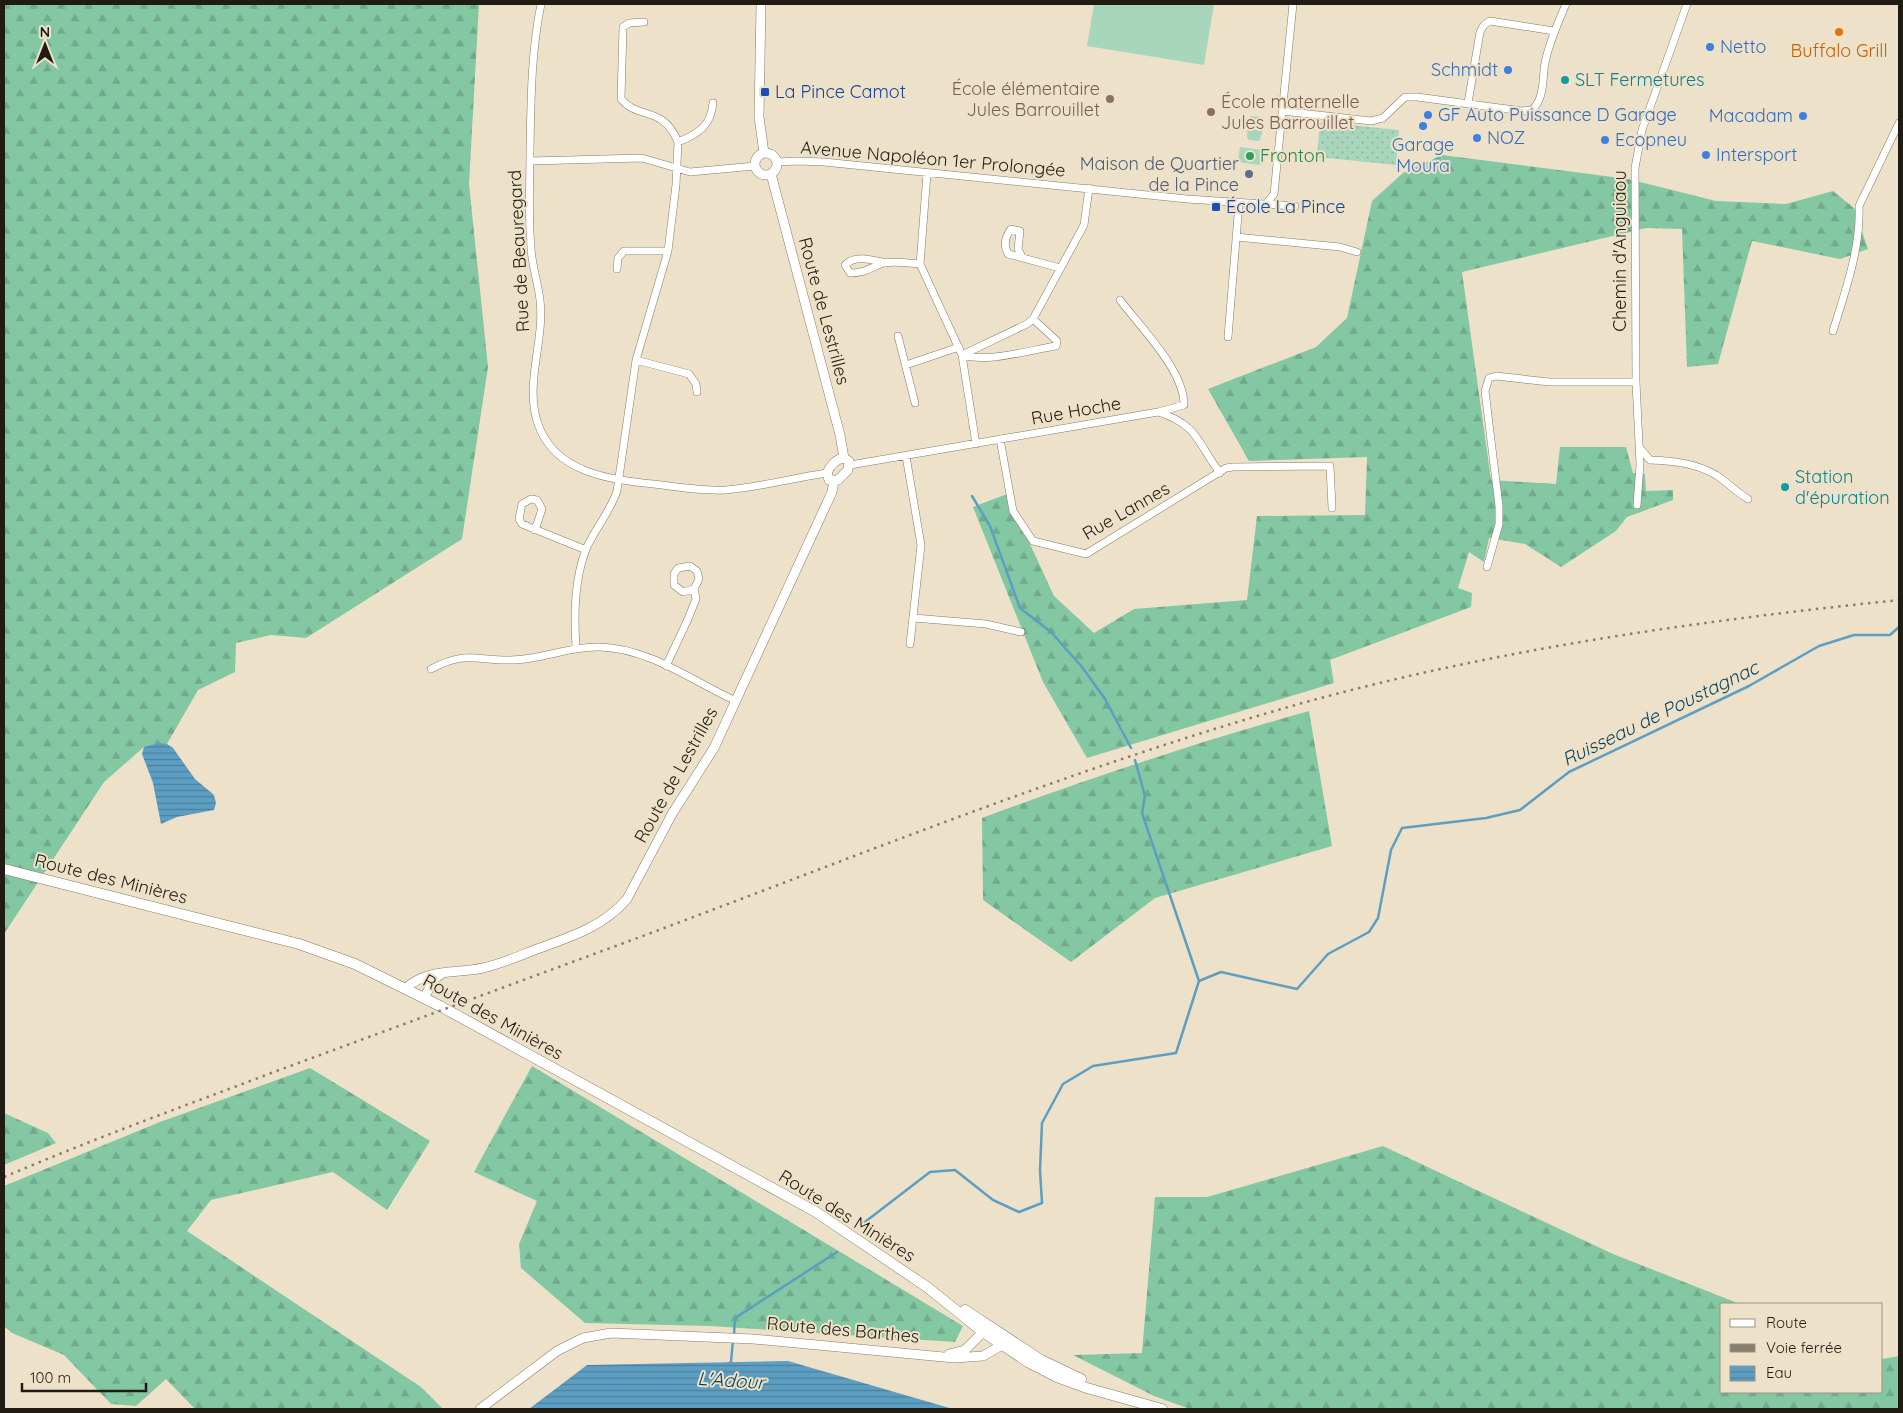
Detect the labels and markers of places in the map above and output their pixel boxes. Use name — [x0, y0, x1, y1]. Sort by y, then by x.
marker: Buffalo Grill — [1833, 26, 1845, 38]
place label: Netto — [1720, 35, 1766, 58]
place label: Buffalo Grill — [1790, 39, 1888, 62]
marker: Netto — [1704, 41, 1716, 53]
place label: Schmidt — [1431, 58, 1498, 81]
marker: Schmidt — [1502, 64, 1514, 76]
place label: SLT Fermetures — [1575, 68, 1705, 91]
marker: SLT Fermetures — [1559, 74, 1571, 86]
place label: École élémentaire Jules Barrouillet — [952, 77, 1100, 121]
place label: La Pince Camot — [775, 80, 906, 103]
marker: La Pince Camot — [759, 86, 771, 98]
place label: École maternelle Jules Barrouillet — [1221, 90, 1360, 134]
marker: École élémentaire Jules Barrouillet — [1104, 93, 1116, 105]
place label: GF Auto Puissance D Garage — [1438, 103, 1677, 126]
place label: Macadam — [1709, 104, 1793, 127]
marker: École maternelle Jules Barrouillet — [1205, 106, 1217, 118]
marker: GF Auto Puissance D Garage — [1422, 109, 1434, 121]
marker: Macadam — [1797, 110, 1809, 122]
marker: Garage Moura — [1417, 120, 1429, 132]
place label: NOZ — [1487, 126, 1525, 149]
place label: Ecopneu — [1615, 128, 1687, 151]
marker: NOZ — [1471, 132, 1483, 144]
place label: Garage Moura — [1392, 133, 1454, 177]
marker: Ecopneu — [1599, 134, 1611, 146]
place label: Intersport — [1716, 143, 1797, 166]
place label: Fronton — [1260, 144, 1325, 167]
marker: Intersport — [1700, 149, 1712, 161]
marker: Fronton — [1244, 150, 1256, 162]
place label: Maison de Quartier de la Pince — [1080, 152, 1239, 196]
marker: Maison de Quartier de la Pince — [1243, 168, 1255, 180]
place label: École La Pince — [1226, 195, 1345, 218]
marker: École La Pince — [1210, 201, 1222, 213]
place label: Station d'épuration — [1795, 465, 1890, 509]
marker: Station d'épuration — [1779, 481, 1791, 493]

